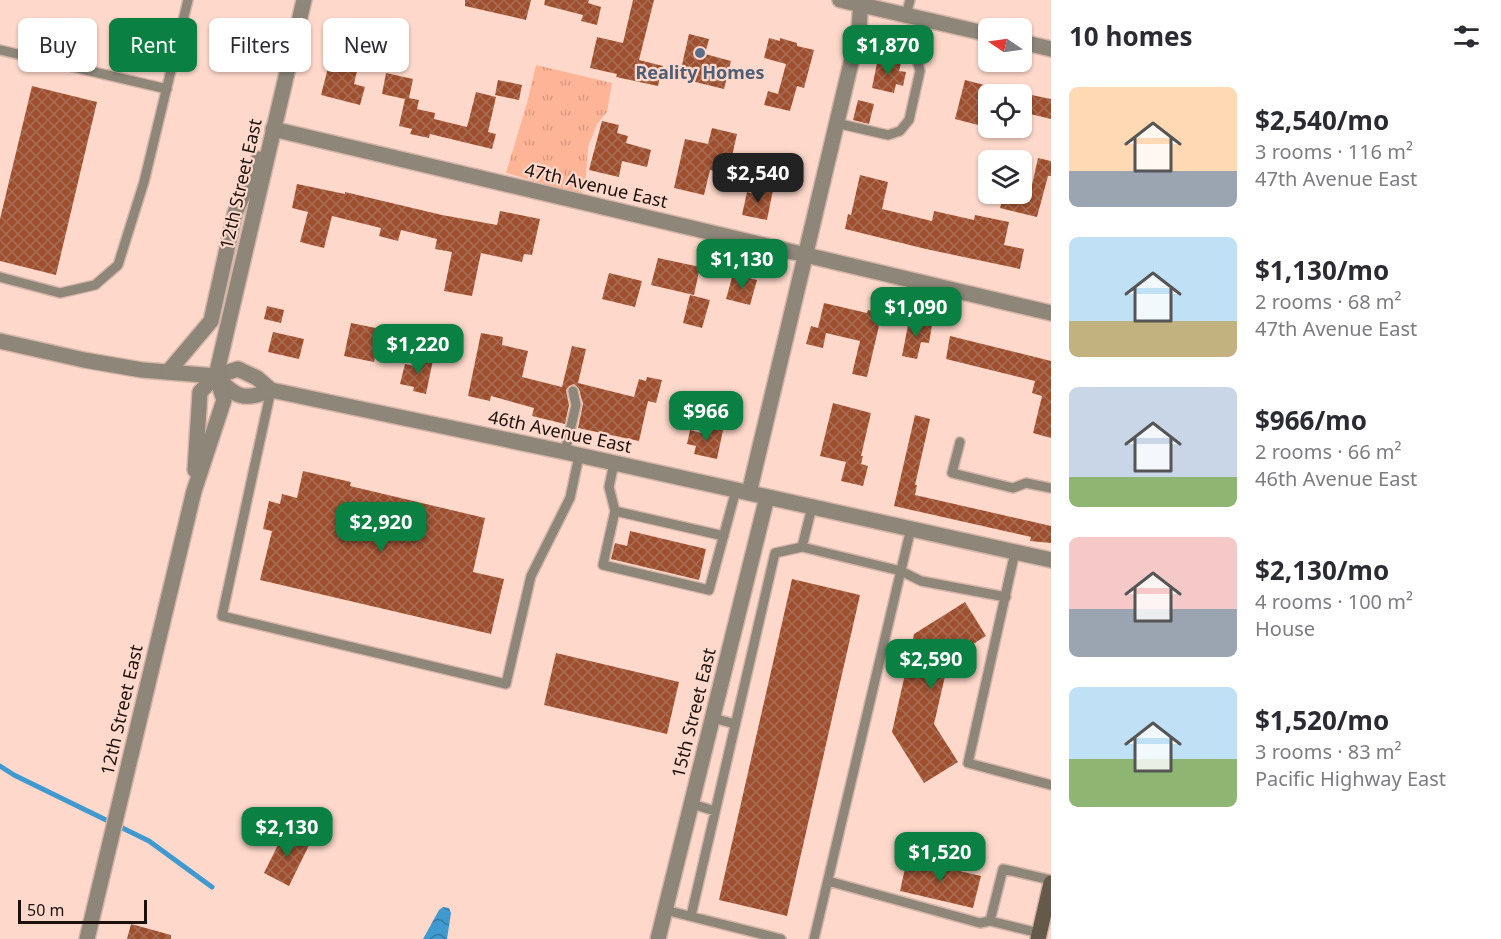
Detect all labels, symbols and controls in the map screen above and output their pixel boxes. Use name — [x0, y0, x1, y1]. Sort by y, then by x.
chip: Buy — [18, 18, 97, 72]
chip: Rent — [109, 18, 197, 72]
chip: Filters — [209, 18, 311, 72]
chip: New — [323, 18, 409, 72]
north arrow — [978, 18, 1032, 72]
map controls — [978, 18, 1032, 204]
text: 10 homes — [1069, 18, 1193, 54]
icon: filters — [1450, 20, 1483, 53]
pin: $1,870 — [839, 25, 937, 76]
text: $1,870 — [857, 31, 919, 58]
marker: Reality Homes — [693, 46, 707, 60]
place label: Reality Homes — [635, 60, 765, 84]
button: locate — [978, 84, 1032, 138]
text: $2,540/mo — [1255, 102, 1389, 138]
icon: home — [1117, 111, 1189, 183]
street label: 12th Street East — [213, 116, 267, 251]
text: 3 rooms · 116 m² — [1255, 138, 1413, 165]
button: layers — [978, 150, 1032, 204]
pin: $2,540 — [709, 153, 807, 204]
street label: 47th Avenue East — [522, 157, 671, 213]
text: $2,540 — [727, 159, 789, 186]
text: 47th Avenue East — [1255, 165, 1417, 192]
pin: $1,130 — [693, 239, 791, 290]
text: $1,130 — [711, 245, 773, 272]
text: $1,130/mo — [1255, 252, 1389, 288]
icon: home — [1117, 261, 1189, 333]
pin: $1,090 — [867, 287, 965, 338]
text: 2 rooms · 68 m² — [1255, 288, 1402, 315]
text: $1,090 — [885, 293, 947, 320]
text: 47th Avenue East — [1255, 315, 1417, 342]
pin: $1,220 — [369, 324, 467, 375]
text: $1,220 — [387, 330, 449, 357]
pin: $966 — [670, 391, 742, 442]
text: $966 — [683, 397, 729, 424]
text: $966/mo — [1255, 402, 1367, 438]
street label: 46th Avenue East — [486, 404, 635, 458]
icon: home — [1117, 411, 1189, 483]
text: 2 rooms · 66 m² — [1255, 438, 1402, 465]
text: 46th Avenue East — [1255, 465, 1417, 492]
pin: $2,920 — [332, 502, 430, 553]
text: $2,920 — [350, 508, 412, 535]
text: $2,130/mo — [1255, 552, 1389, 588]
icon: home — [1117, 561, 1189, 633]
text: 4 rooms · 100 m² — [1255, 588, 1413, 615]
text: House — [1255, 615, 1315, 642]
pin: $2,590 — [882, 639, 980, 690]
street label: 12th Street East — [94, 642, 148, 777]
street label: 15th Street East — [665, 645, 721, 780]
text: $2,590 — [900, 645, 962, 672]
text: $1,520/mo — [1255, 702, 1389, 738]
icon: home — [1117, 711, 1189, 783]
text: 3 rooms · 83 m² — [1255, 738, 1402, 765]
text: Pacific Highway East — [1255, 765, 1446, 792]
pin: $2,130 — [238, 807, 336, 858]
text: $2,130 — [256, 813, 318, 840]
pin: $1,520 — [891, 832, 989, 883]
text: $1,520 — [909, 838, 971, 865]
scale bar — [18, 897, 147, 924]
text: 50 m — [27, 899, 64, 921]

